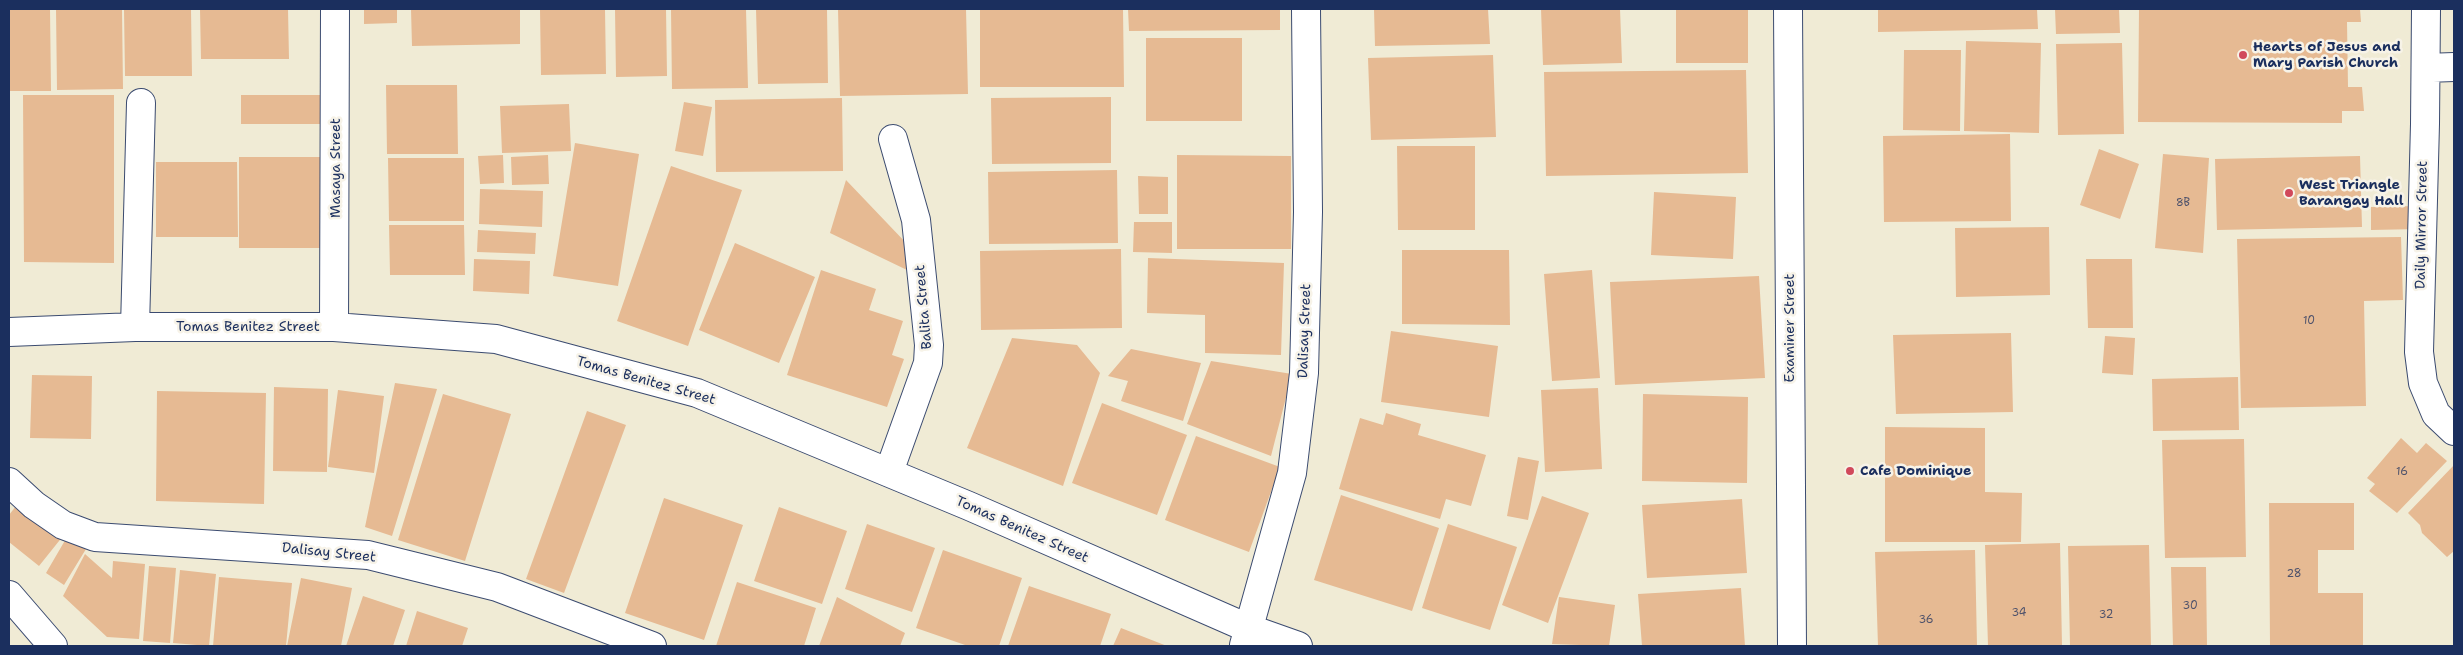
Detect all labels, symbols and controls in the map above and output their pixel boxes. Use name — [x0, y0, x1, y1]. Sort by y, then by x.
place label: Hearts of Jesus and Mary Parish Church — [2253, 39, 2401, 72]
marker: Hearts of Jesus and Mary Parish Church — [2237, 49, 2249, 61]
street label: Masaya Street — [328, 118, 344, 218]
street label: Daily Mirror Street — [2412, 161, 2432, 289]
place label: West Triangle Barangay Hall — [2299, 177, 2404, 210]
marker: West Triangle Barangay Hall — [2283, 187, 2295, 199]
house number: 8B — [2176, 196, 2190, 210]
street label: Balita Street — [912, 264, 936, 350]
street label: Examiner Street — [1782, 274, 1798, 382]
street label: Dalisay Street — [1295, 283, 1315, 379]
house number: 10 — [2303, 314, 2315, 328]
street label: Tomas Benitez Street — [176, 319, 320, 335]
street label: Tomas Benitez Street — [575, 353, 717, 409]
place label: Cafe Dominique — [1860, 463, 1971, 479]
marker: Cafe Dominique — [1844, 465, 1856, 477]
house number: 16 — [2396, 465, 2408, 479]
street label: Tomas Benitez Street — [953, 493, 1091, 567]
street label: Dalisay Street — [281, 540, 377, 566]
house number: 28 — [2286, 567, 2302, 581]
house number: 30 — [2182, 599, 2198, 613]
house number: 34 — [2012, 606, 2026, 620]
house number: 32 — [2099, 608, 2113, 622]
house number: 36 — [1918, 613, 1934, 627]

